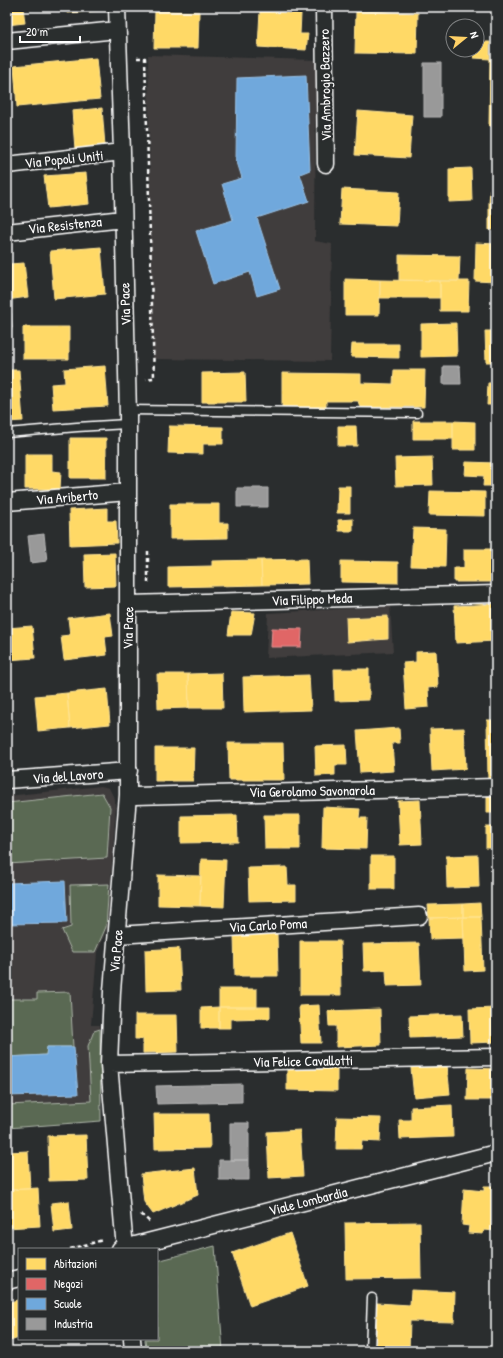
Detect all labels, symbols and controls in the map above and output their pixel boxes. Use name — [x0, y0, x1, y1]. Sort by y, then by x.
scale bar — [20, 18, 80, 44]
north arrow — [445, 18, 485, 58]
text: 20 m — [26, 23, 48, 40]
street label: Via Ambrogio Bazzero — [314, 28, 336, 141]
text: N — [467, 30, 482, 40]
street label: Via Popoli Uniti — [24, 145, 104, 173]
street label: Via Resistenza — [27, 211, 103, 238]
street label: Via Pace — [114, 282, 135, 326]
street label: Via Ariberto — [35, 484, 99, 509]
street label: Via Filippo Meda — [271, 588, 353, 610]
street label: Via Pace — [118, 606, 137, 650]
street label: Via del Lavoro — [32, 764, 104, 787]
street label: Via Gerolamo Savonarola — [249, 780, 376, 801]
street label: Via Carlo Poma — [228, 913, 308, 936]
street label: Via Pace — [104, 928, 127, 973]
street label: Via Felice Cavallotti — [253, 1050, 353, 1071]
street label: Viale Lombardia — [267, 1181, 350, 1219]
legend — [18, 1248, 158, 1340]
text: Abitazioni — [54, 1255, 97, 1272]
text: Negozi — [54, 1275, 83, 1292]
text: Scuole — [54, 1295, 82, 1312]
text: Industria — [54, 1315, 93, 1332]

